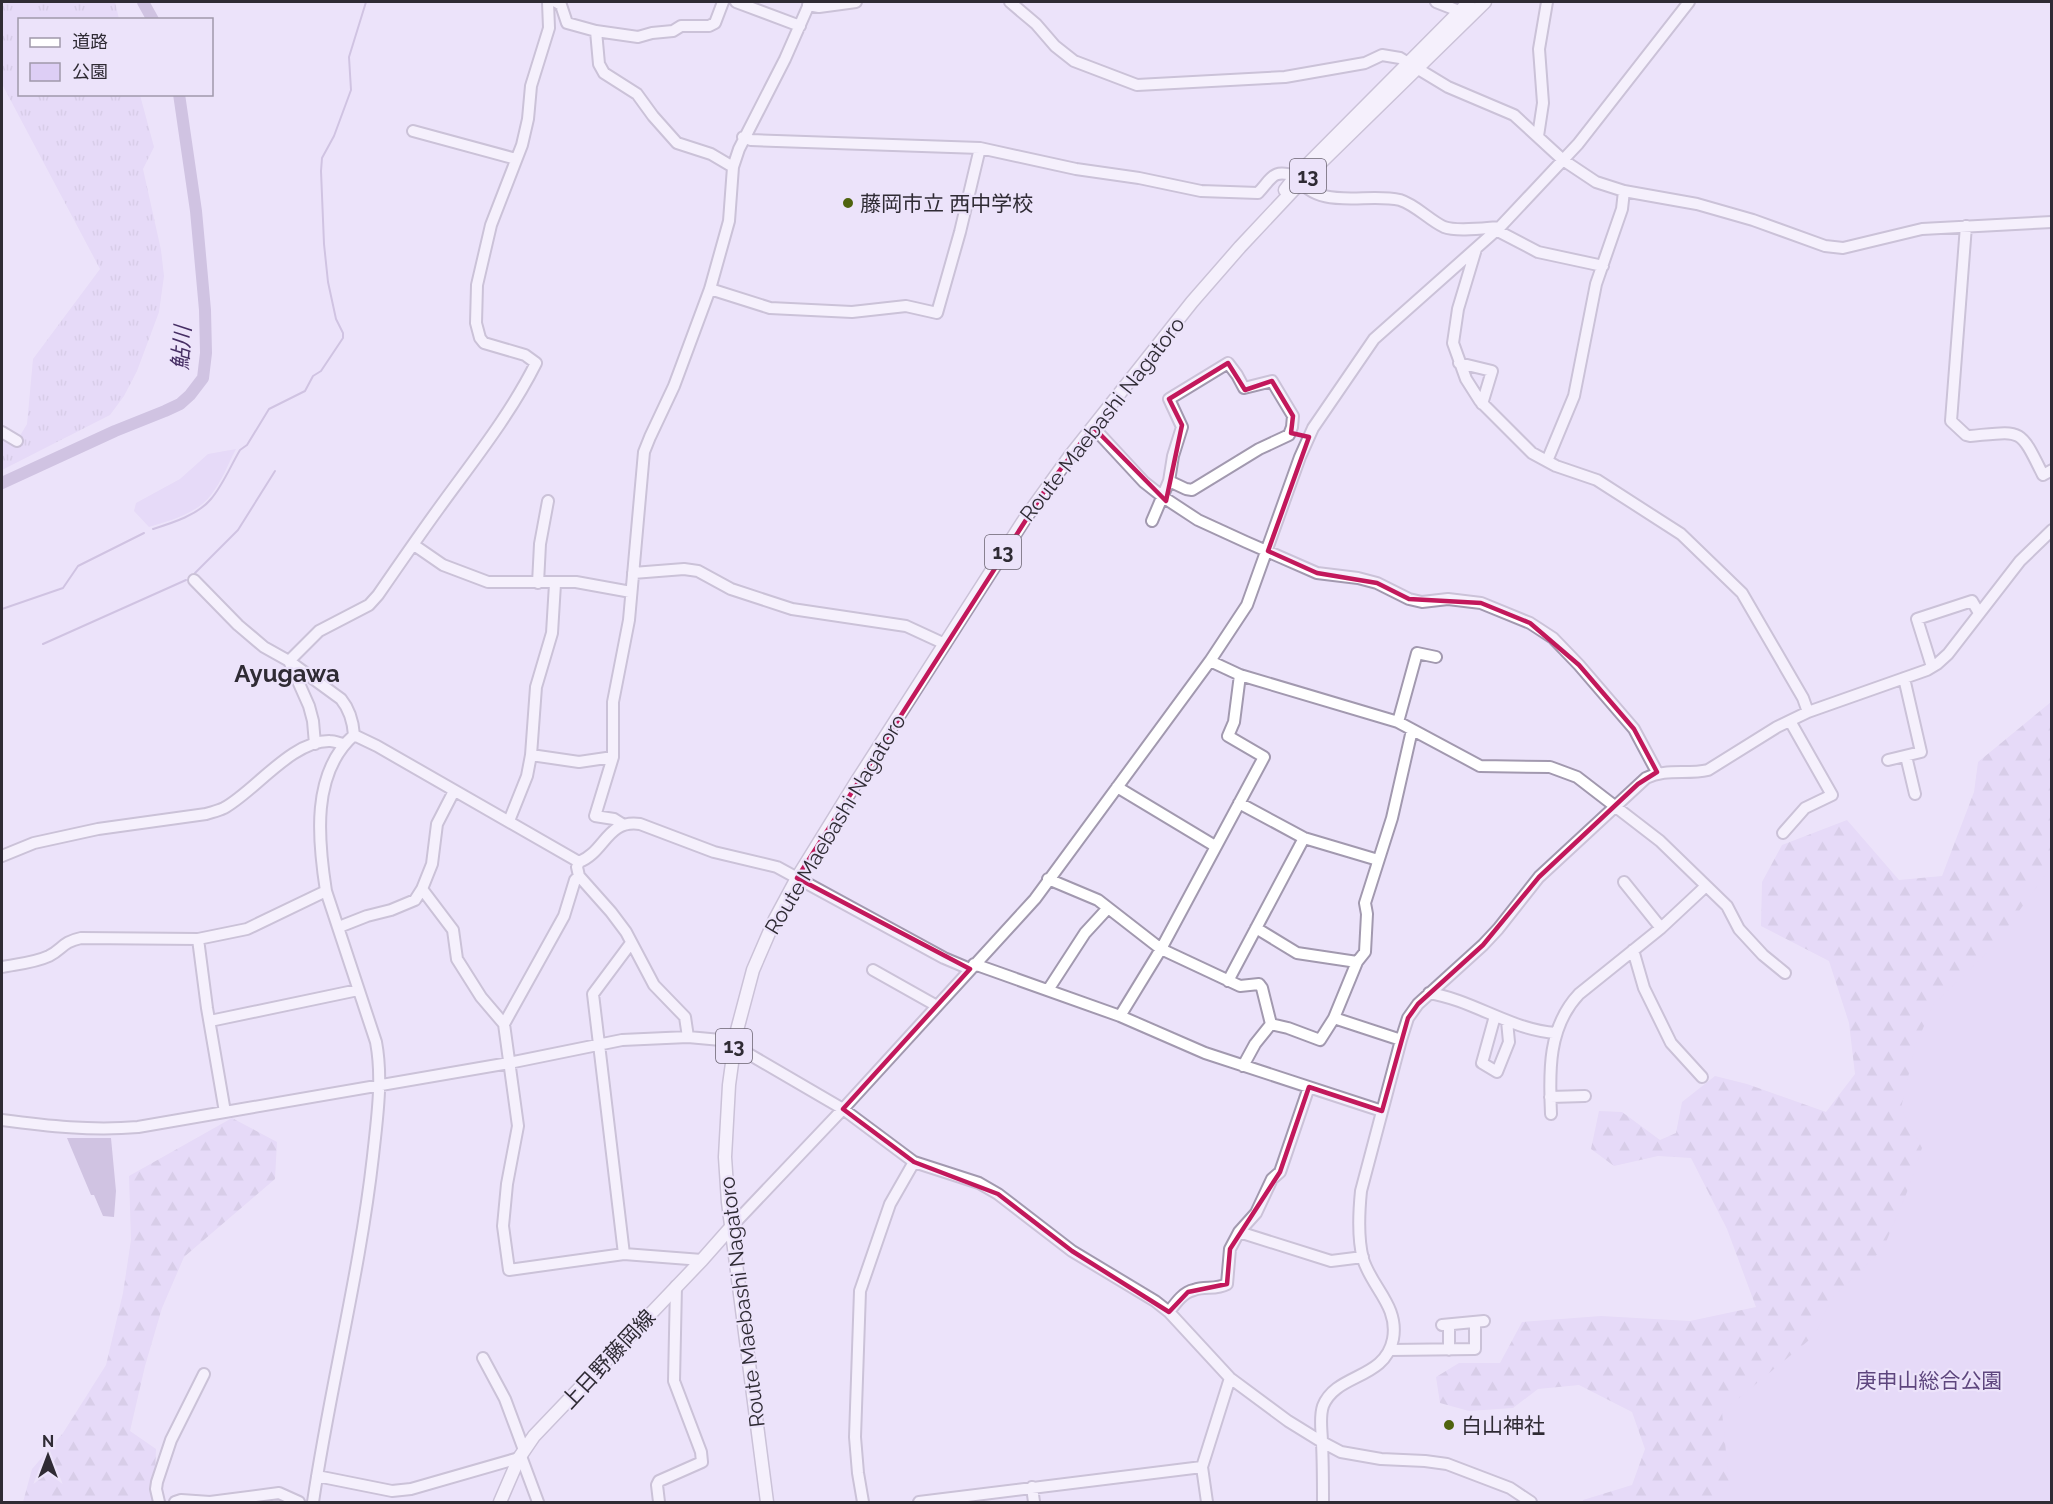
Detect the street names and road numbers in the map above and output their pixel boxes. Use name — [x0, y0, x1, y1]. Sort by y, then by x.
road number: 13 — [1290, 159, 1326, 193]
street label: Route Maebashi Nagatoro — [1014, 312, 1190, 526]
road number: 13 — [985, 535, 1021, 569]
street label: Route Maebashi Nagatoro — [759, 709, 911, 939]
road number: 13 — [716, 1029, 752, 1063]
street label: Route Maebashi Nagatoro — [714, 1175, 770, 1429]
street label: 上日野藤岡線 — [556, 1304, 660, 1414]

